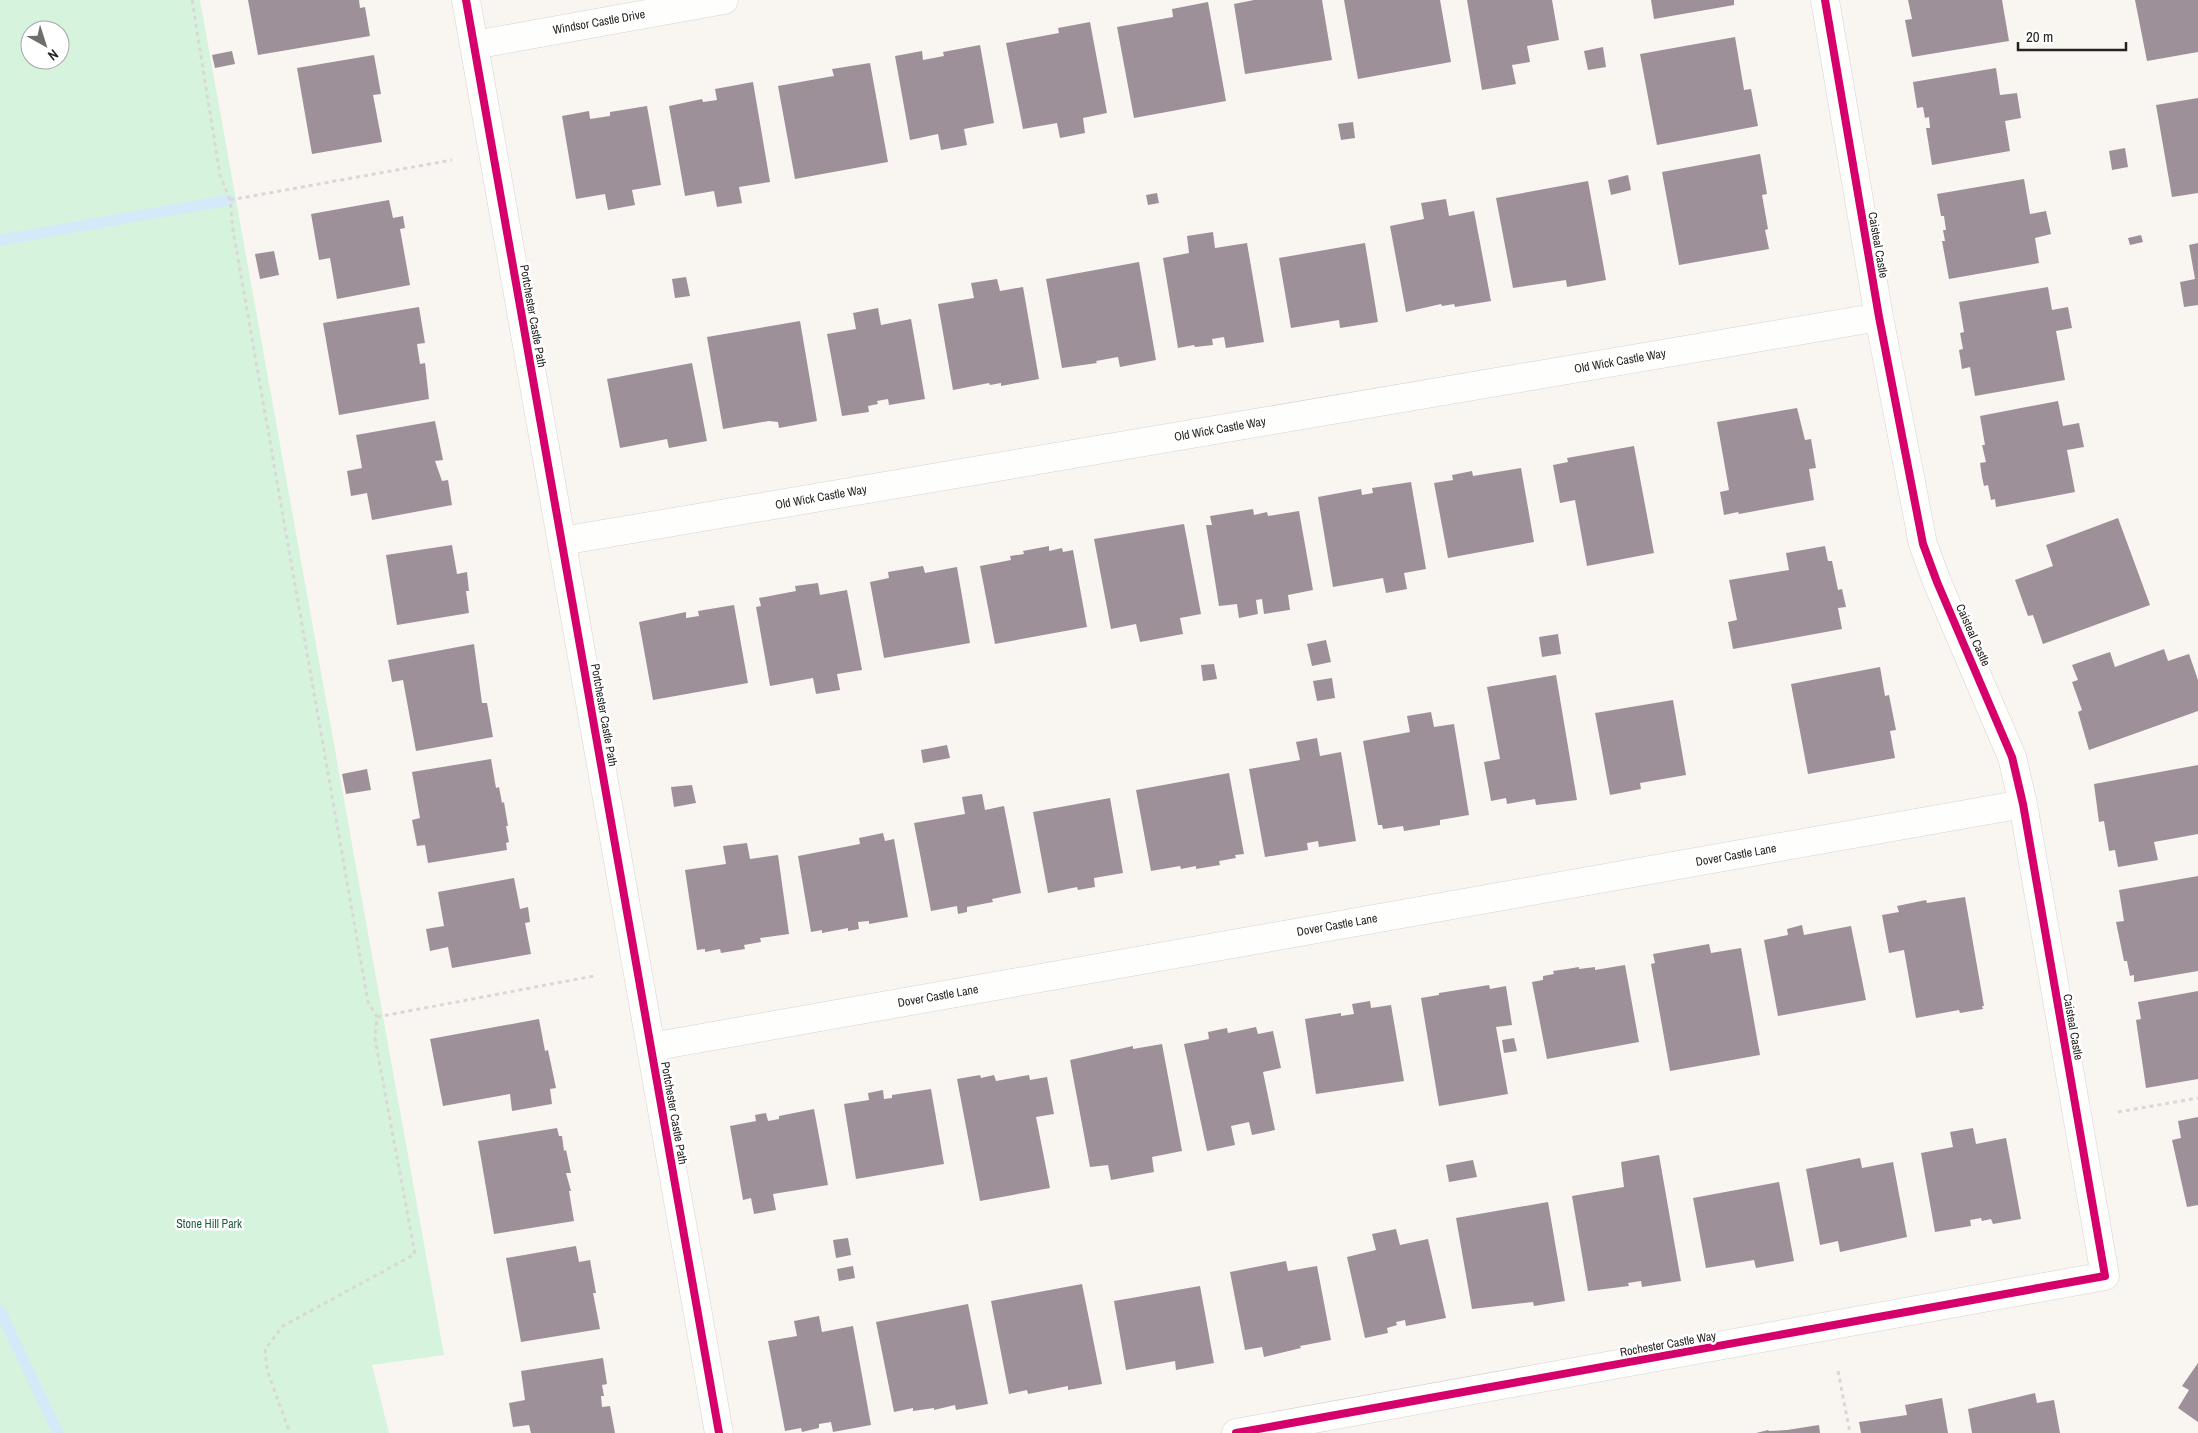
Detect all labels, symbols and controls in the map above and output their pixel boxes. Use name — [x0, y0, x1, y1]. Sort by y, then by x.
street label: Windsor Castle Drive — [552, 6, 646, 38]
north arrow — [20, 20, 70, 70]
scale bar — [2018, 20, 2126, 52]
text: 20 m — [2026, 26, 2053, 47]
text: N — [44, 45, 62, 65]
street label: Caisteal Castle — [1864, 211, 1892, 279]
street label: Portchester Castle Path — [516, 263, 550, 369]
street label: Old Wick Castle Way — [1573, 345, 1667, 377]
street label: Old Wick Castle Way — [1173, 413, 1267, 445]
street label: Old Wick Castle Way — [774, 481, 868, 513]
street label: Caisteal Castle — [1952, 601, 1994, 669]
street label: Portchester Castle Path — [587, 662, 621, 768]
street label: Dover Castle Lane — [1694, 840, 1778, 870]
street label: Dover Castle Lane — [1295, 910, 1379, 940]
street label: Dover Castle Lane — [896, 981, 980, 1011]
street label: Caisteal Castle — [2059, 993, 2087, 1061]
street label: Portchester Castle Path — [657, 1060, 691, 1166]
park label: Stone Hill Park — [176, 1216, 242, 1232]
street label: Rochester Castle Way — [1619, 1328, 1717, 1360]

